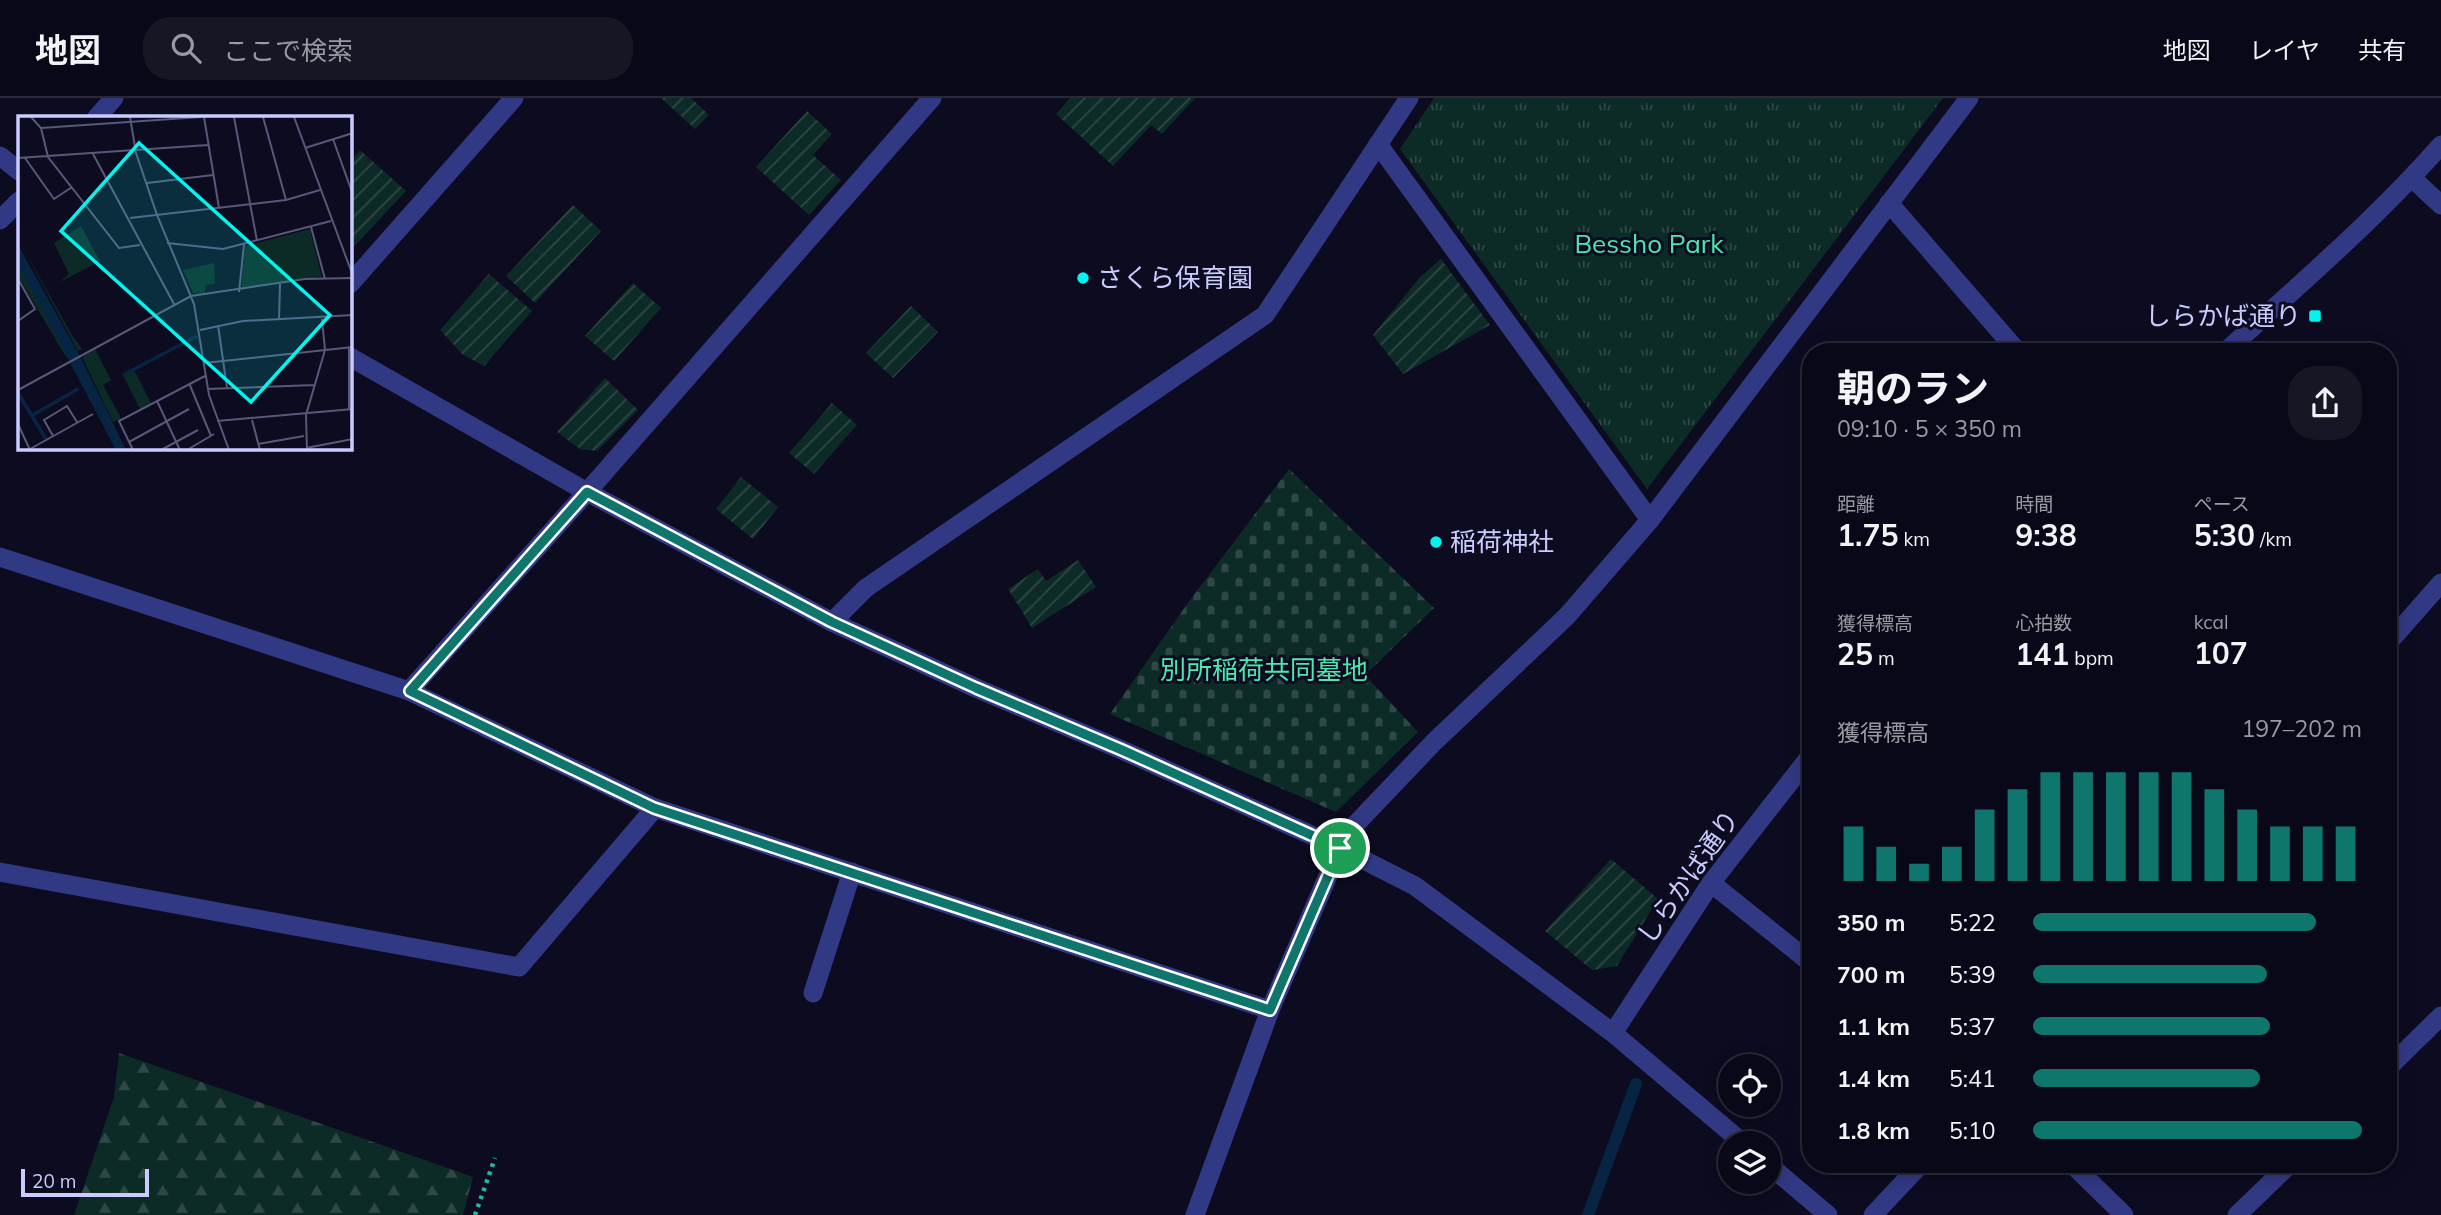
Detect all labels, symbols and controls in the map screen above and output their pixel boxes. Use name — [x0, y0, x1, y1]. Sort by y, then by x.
search box — [143, 17, 633, 80]
text: 地図 — [35, 29, 101, 70]
icon: search — [167, 29, 205, 67]
text: ここで検索 — [223, 34, 353, 67]
text: 地図 — [2163, 35, 2211, 65]
text: レイヤ — [2249, 35, 2320, 65]
text: 共有 — [2358, 35, 2406, 65]
inset map — [18, 116, 352, 450]
park label: Bessho Park — [1574, 227, 1724, 260]
place label: さくら保育園 — [1097, 261, 1253, 294]
marker: さくら保育園 — [1075, 270, 1091, 286]
place label: しらかば通り — [2145, 299, 2301, 332]
marker: しらかば通り — [2307, 308, 2323, 324]
text: 朝のラン — [1837, 364, 1989, 412]
button: share — [2288, 366, 2362, 440]
text: 09:10 · 5 × 350 m — [1837, 414, 2022, 443]
text: 距離 — [1837, 492, 1875, 516]
text: 時間 — [2015, 492, 2053, 516]
text: ペース — [2194, 492, 2250, 516]
text: 1.75 — [1837, 516, 1898, 554]
text: 9:38 — [2015, 516, 2077, 554]
text: 5:30 — [2194, 516, 2255, 554]
place label: 稲荷神社 — [1450, 525, 1554, 558]
text: km — [1898, 527, 1930, 551]
text: /km — [2255, 527, 2292, 551]
marker: 稲荷神社 — [1428, 534, 1444, 550]
text: kcal — [2194, 610, 2228, 634]
text: 獲得標高 — [1837, 611, 1913, 635]
text: 心拍数 — [2015, 611, 2072, 635]
text: 107 — [2194, 634, 2248, 672]
text: 25 — [1837, 635, 1873, 673]
text: 141 — [2015, 635, 2069, 673]
text: m — [1873, 646, 1895, 670]
text: bpm — [2069, 646, 2114, 670]
park label: 別所稲荷共同墓地 — [1160, 653, 1368, 686]
text: 197–202 m — [2241, 714, 2362, 743]
text: 獲得標高 — [1837, 718, 1929, 747]
street label: しらかば通り — [1629, 803, 1746, 950]
pin — [1310, 818, 1370, 878]
icon: arrive — [1321, 829, 1359, 867]
text: 350 m — [1837, 908, 1905, 937]
text: 5:22 — [1949, 908, 1996, 937]
text: 700 m — [1837, 960, 1905, 989]
text: 5:39 — [1949, 960, 1996, 989]
text: 1.1 km — [1837, 1012, 1910, 1041]
text: 5:37 — [1949, 1012, 1996, 1041]
map controls — [1718, 1054, 1781, 1194]
button: locate — [1718, 1054, 1781, 1117]
text: 1.4 km — [1837, 1064, 1910, 1093]
text: 5:41 — [1949, 1064, 1996, 1093]
text: 1.8 km — [1837, 1116, 1910, 1145]
text: 5:10 — [1949, 1116, 1996, 1145]
button: layers — [1718, 1131, 1781, 1194]
scale bar — [21, 1166, 149, 1198]
text: 20 m — [32, 1169, 76, 1193]

